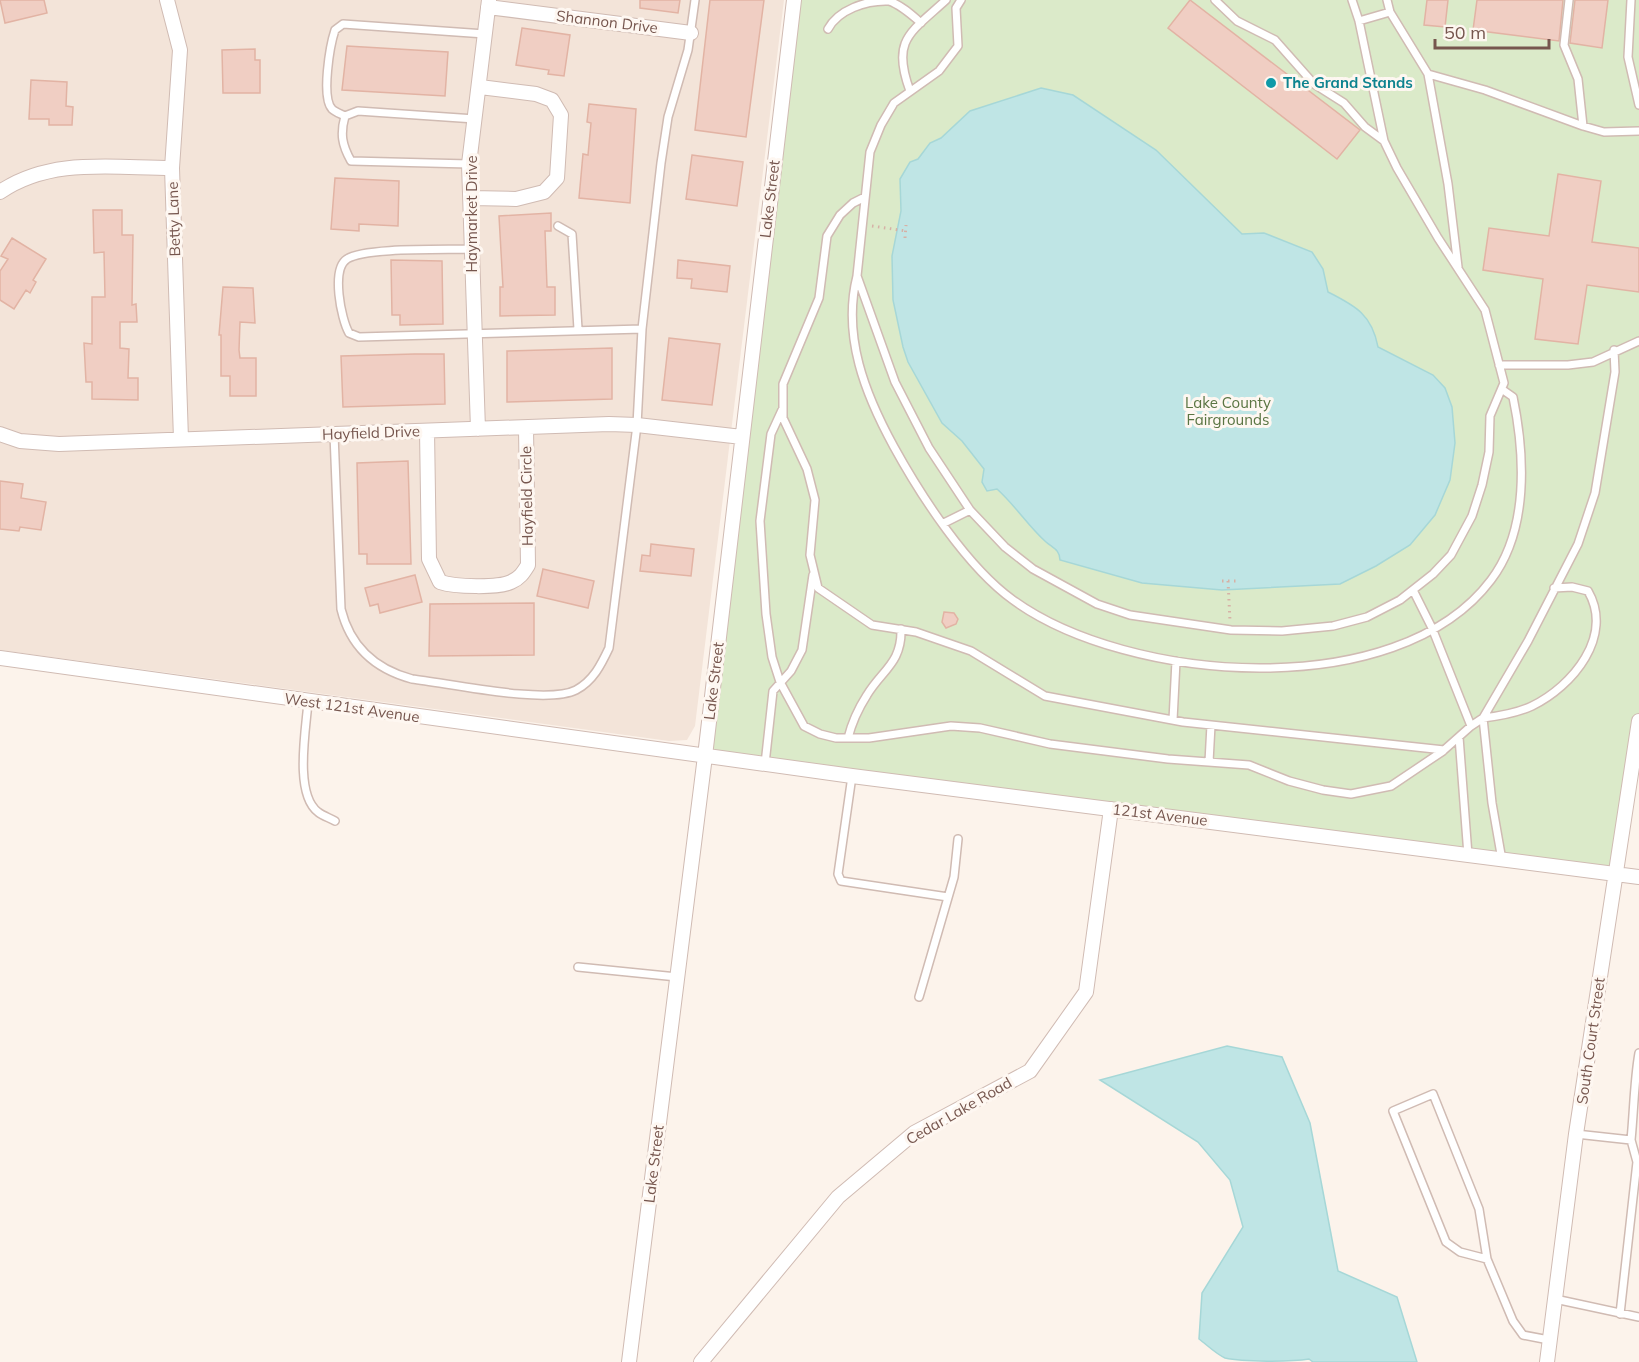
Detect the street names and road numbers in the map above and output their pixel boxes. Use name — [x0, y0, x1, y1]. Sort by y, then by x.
street label: Shannon Drive — [555, 6, 659, 37]
street label: Haymarket Drive — [462, 155, 481, 273]
street label: Lake Street — [755, 159, 784, 239]
street label: Betty Lane — [163, 181, 184, 257]
street label: Hayfield Drive — [322, 421, 420, 444]
street label: Hayfield Circle — [516, 446, 537, 546]
street label: Lake Street — [699, 641, 728, 721]
street label: West 121st Avenue — [283, 689, 421, 726]
street label: 121st Avenue — [1111, 799, 1209, 830]
street label: South Court Street — [1572, 976, 1609, 1106]
street label: Cedar Lake Road — [903, 1073, 1015, 1149]
street label: Lake Street — [639, 1124, 668, 1204]

